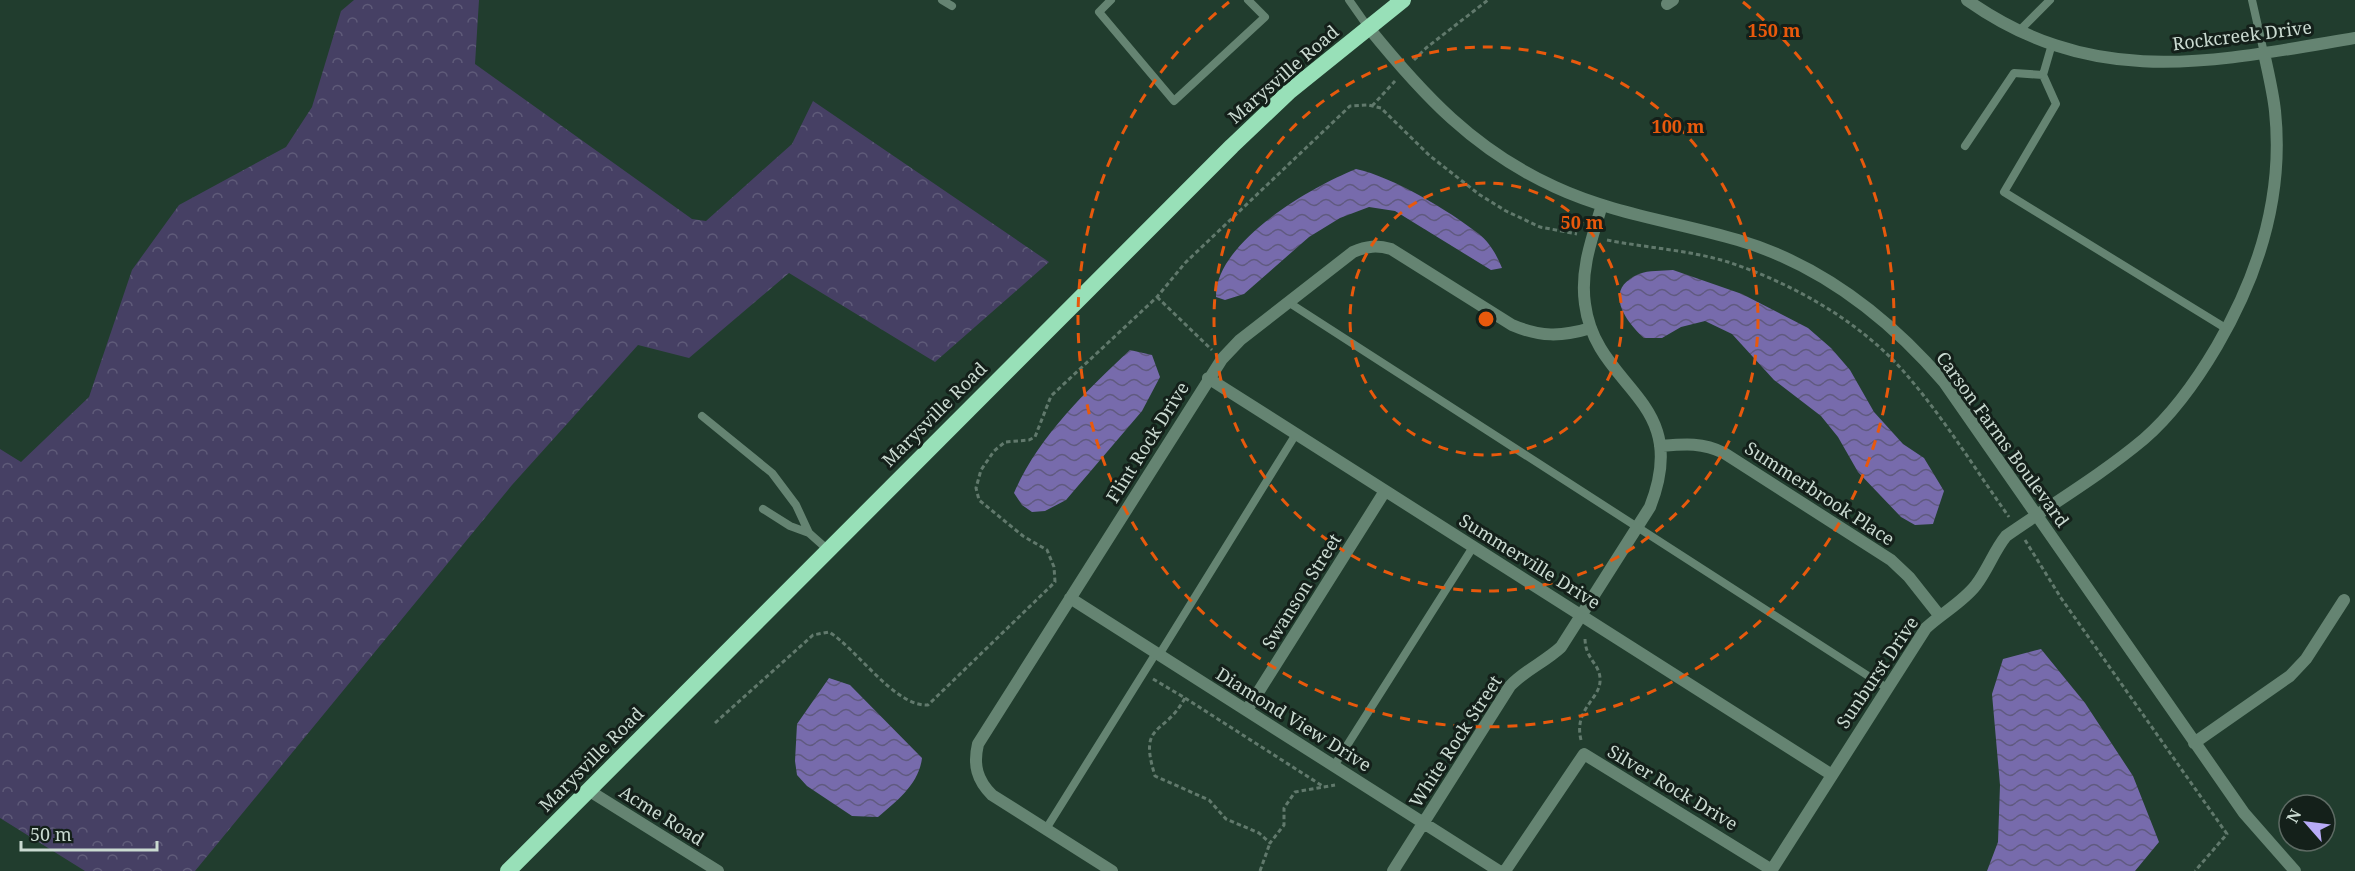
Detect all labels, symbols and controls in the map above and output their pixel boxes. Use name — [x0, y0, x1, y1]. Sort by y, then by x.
street label: Rockcreek Drive — [2171, 15, 2313, 55]
text: 150 m — [1748, 18, 1801, 42]
street label: Marysville Road — [1223, 19, 1343, 129]
text: 100 m — [1652, 114, 1705, 138]
text: 50 m — [1561, 210, 1604, 234]
centre of rings — [1476, 309, 1496, 329]
street label: Carson Farms Boulevard — [1931, 346, 2075, 532]
street label: Marysville Road — [876, 356, 992, 472]
street label: Flint Rock Drive — [1100, 377, 1194, 507]
street label: Summerbrook Place — [1741, 436, 1899, 550]
street label: Summerville Drive — [1455, 508, 1605, 614]
street label: Swanson Street — [1256, 529, 1346, 653]
street label: Sunburst Drive — [1831, 611, 1923, 733]
street label: Diamond View Drive — [1212, 661, 1376, 777]
street label: White Rock Street — [1403, 670, 1507, 812]
street label: Marysville Road — [533, 701, 649, 817]
street label: Silver Rock Drive — [1603, 739, 1743, 835]
street label: Acme Road — [615, 779, 709, 851]
north arrow — [2277, 793, 2337, 853]
text: N — [2281, 805, 2307, 827]
scale bar — [21, 814, 158, 852]
text: 50 m — [30, 822, 72, 846]

